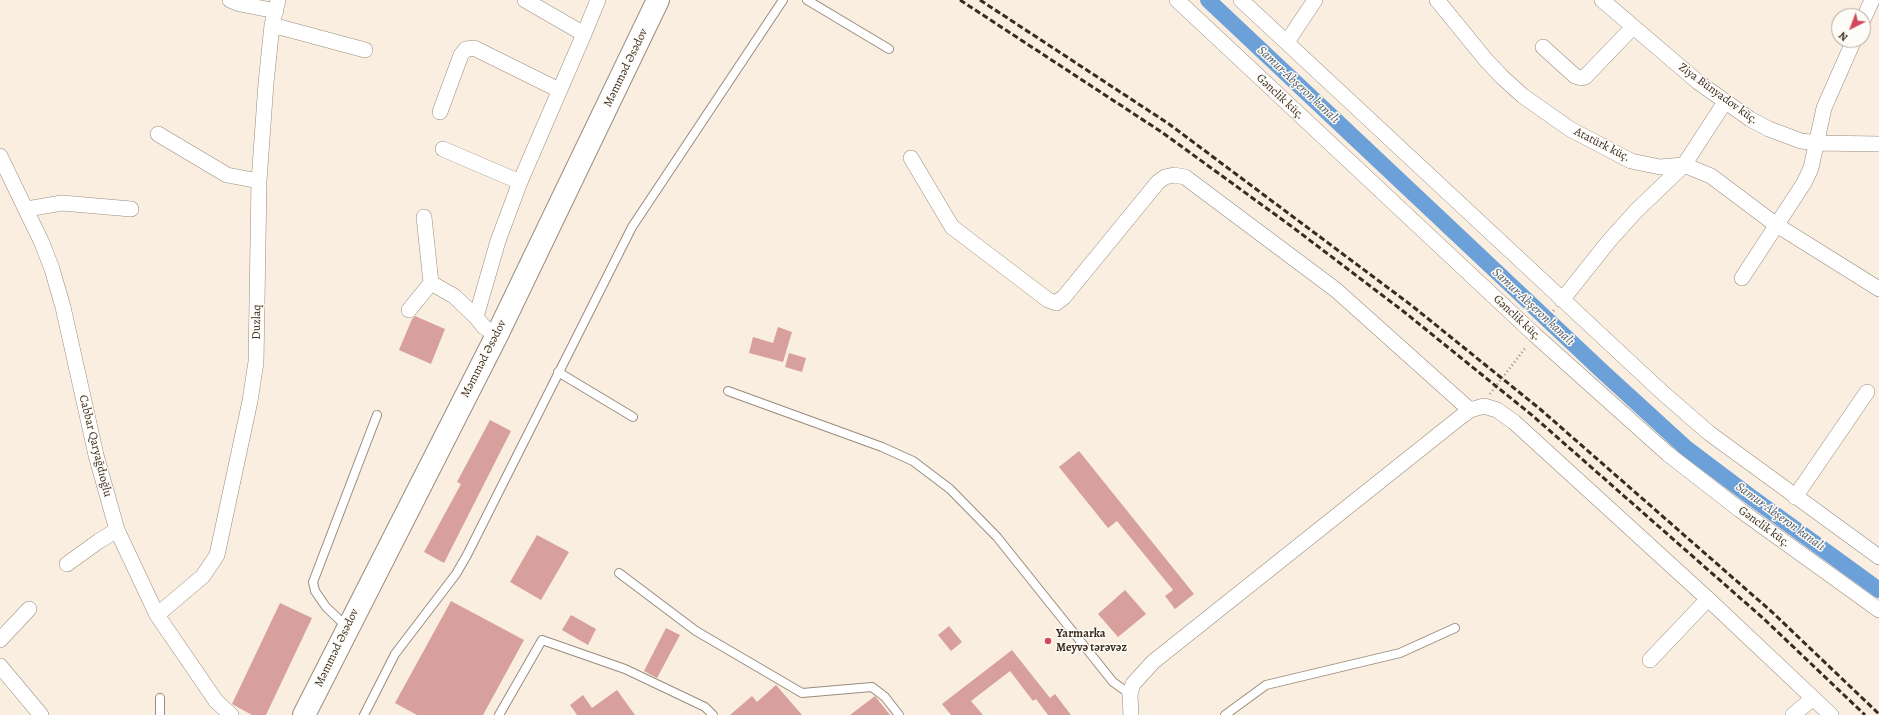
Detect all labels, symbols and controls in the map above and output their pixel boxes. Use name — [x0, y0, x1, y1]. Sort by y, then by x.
north arrow — [1831, 8, 1871, 48]
street label: Məmməd Əsədov — [601, 27, 651, 109]
text: N — [1835, 28, 1851, 45]
water label: Samur-Abşeron kanalı — [1254, 43, 1342, 127]
street label: Ziya Bünyadov küç. — [1675, 60, 1761, 128]
street label: Gənclik küç. — [1253, 71, 1307, 123]
street label: Atatürk küç. — [1572, 125, 1632, 165]
water label: Samur-Abşeron kanalı — [1489, 265, 1577, 349]
street label: Gənclik küç. — [1490, 292, 1544, 344]
street label: Duzlaq — [249, 304, 265, 340]
street label: Məmməd Əsədov — [458, 318, 510, 400]
street label: Cabbar Qaryağdıoğlu — [75, 394, 115, 498]
water label: Samur-Abşeron kanalı — [1732, 479, 1828, 555]
street label: Gənclik küç. — [1735, 503, 1793, 551]
street label: Məmməd Əsədov — [312, 607, 362, 689]
place label: Yarmarka Meyvә tәrәvәz — [1056, 627, 1127, 655]
marker: Yarmarka Meyvә tәrәvәz — [1043, 636, 1053, 646]

